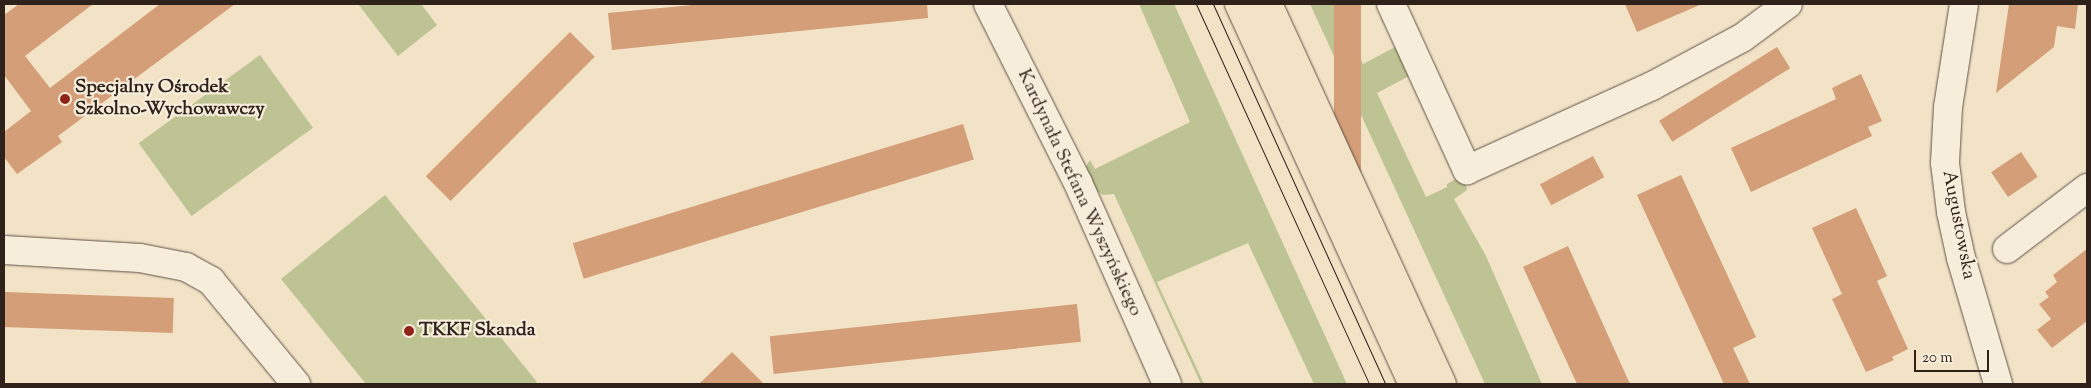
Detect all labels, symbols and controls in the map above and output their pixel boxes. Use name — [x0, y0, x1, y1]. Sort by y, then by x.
street label: Kardynała Stefana Wyszyńskiego — [1012, 66, 1146, 320]
place label: Specjalny Ośrodek Szkolno-Wychowawczy — [75, 77, 265, 121]
marker: Specjalny Ośrodek Szkolno-Wychowawczy — [59, 93, 71, 105]
street label: Augustowska — [1936, 169, 1980, 281]
place label: TKKF Skanda — [419, 320, 536, 342]
marker: TKKF Skanda — [403, 325, 415, 337]
scale bar — [1916, 340, 1991, 372]
text: 20 m — [1922, 348, 1953, 369]

